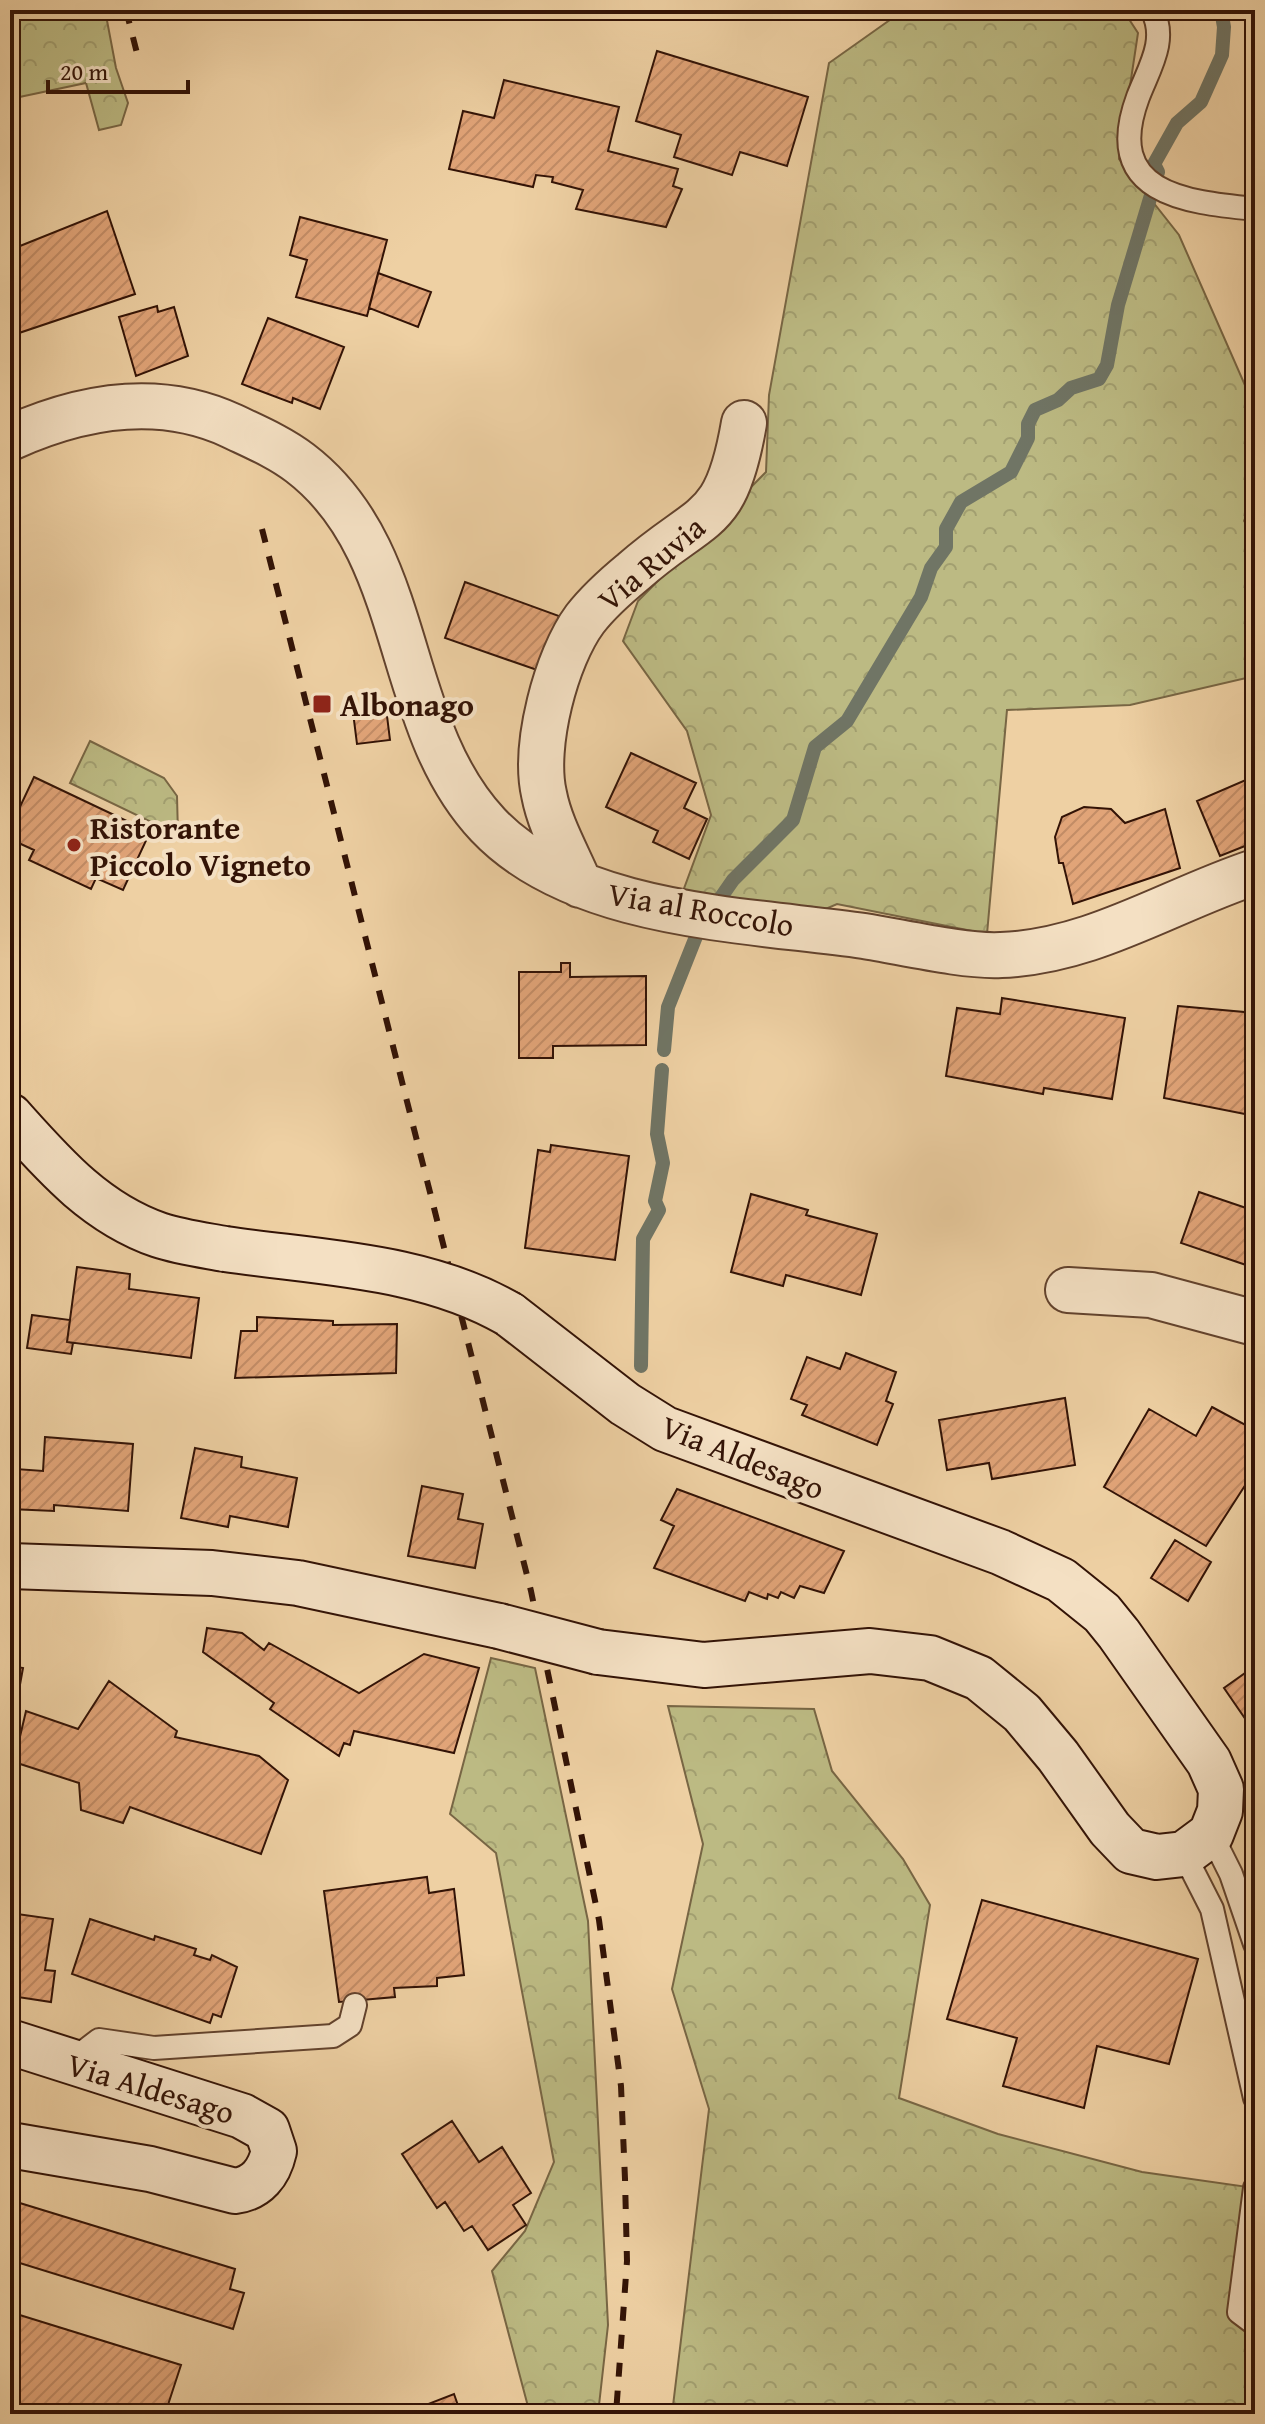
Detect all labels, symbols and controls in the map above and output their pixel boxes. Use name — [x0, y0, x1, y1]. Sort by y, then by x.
scale bar — [48, 44, 188, 94]
text: 20 m — [60, 54, 108, 89]
street label: Via Ruvia — [587, 504, 715, 622]
place label: Albonago — [340, 681, 474, 728]
marker: Albonago — [311, 693, 333, 715]
place label: Ristorante Piccolo Vigneto — [90, 804, 311, 888]
marker: Ristorante Piccolo Vigneto — [65, 836, 83, 854]
street label: Via al Roccolo — [604, 870, 798, 948]
street label: Via Aldesago — [654, 1403, 832, 1511]
street label: Via Aldesago — [62, 2040, 240, 2136]

